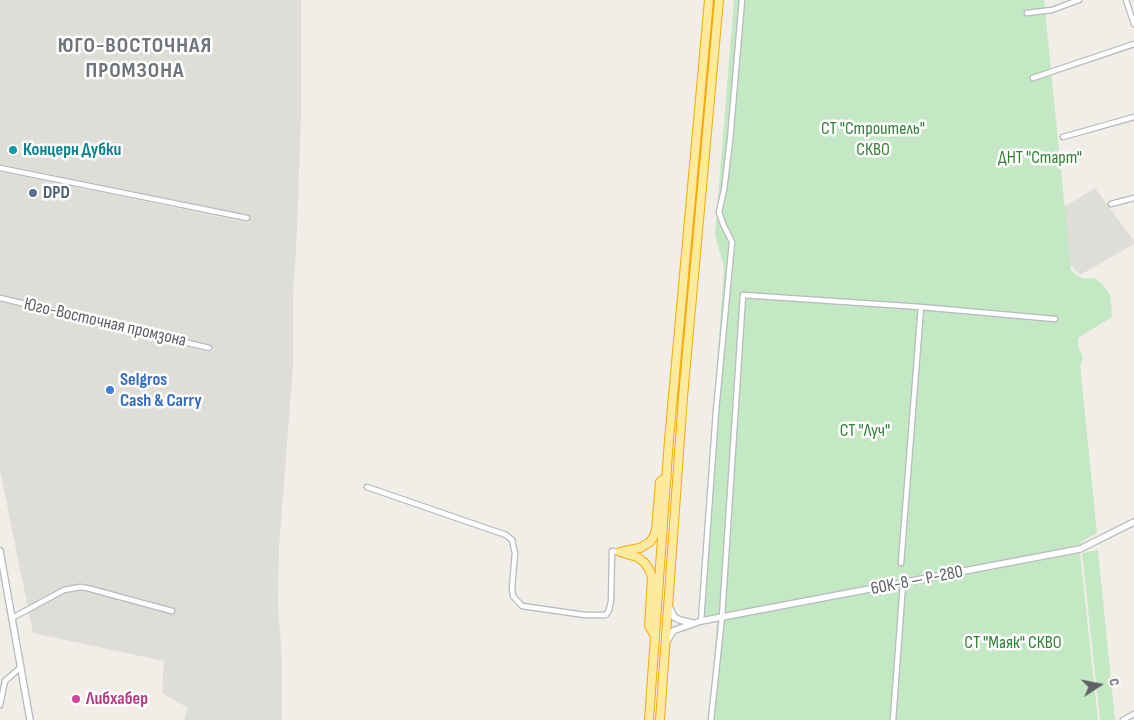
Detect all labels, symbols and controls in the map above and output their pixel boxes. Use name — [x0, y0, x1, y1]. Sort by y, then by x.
district label: ЮГО-ВОСТОЧНАЯ ПРОМЗОНА — [56, 33, 214, 84]
park label: СТ "Строитель" СКВО — [821, 118, 925, 160]
place label: Концерн Дубки — [23, 139, 121, 161]
marker: Концерн Дубки — [7, 144, 19, 156]
park label: ДНТ "Старт" — [998, 147, 1082, 169]
place label: DPD — [43, 182, 70, 204]
marker: DPD — [27, 187, 39, 199]
street label: Юго-Восточная промзона — [22, 294, 188, 352]
place label: Selgros Cash & Carry — [120, 369, 202, 412]
marker: Selgros Cash & Carry — [104, 384, 116, 396]
park label: СТ "Луч" — [840, 420, 890, 442]
street label: 60К-8 — Р-280 — [869, 561, 965, 601]
park label: СТ "Маяк" СКВО — [964, 632, 1062, 654]
north arrow — [1074, 660, 1124, 710]
text: С — [1105, 677, 1123, 687]
place label: Либхабер — [86, 688, 148, 710]
marker: Либхабер — [70, 693, 82, 705]

